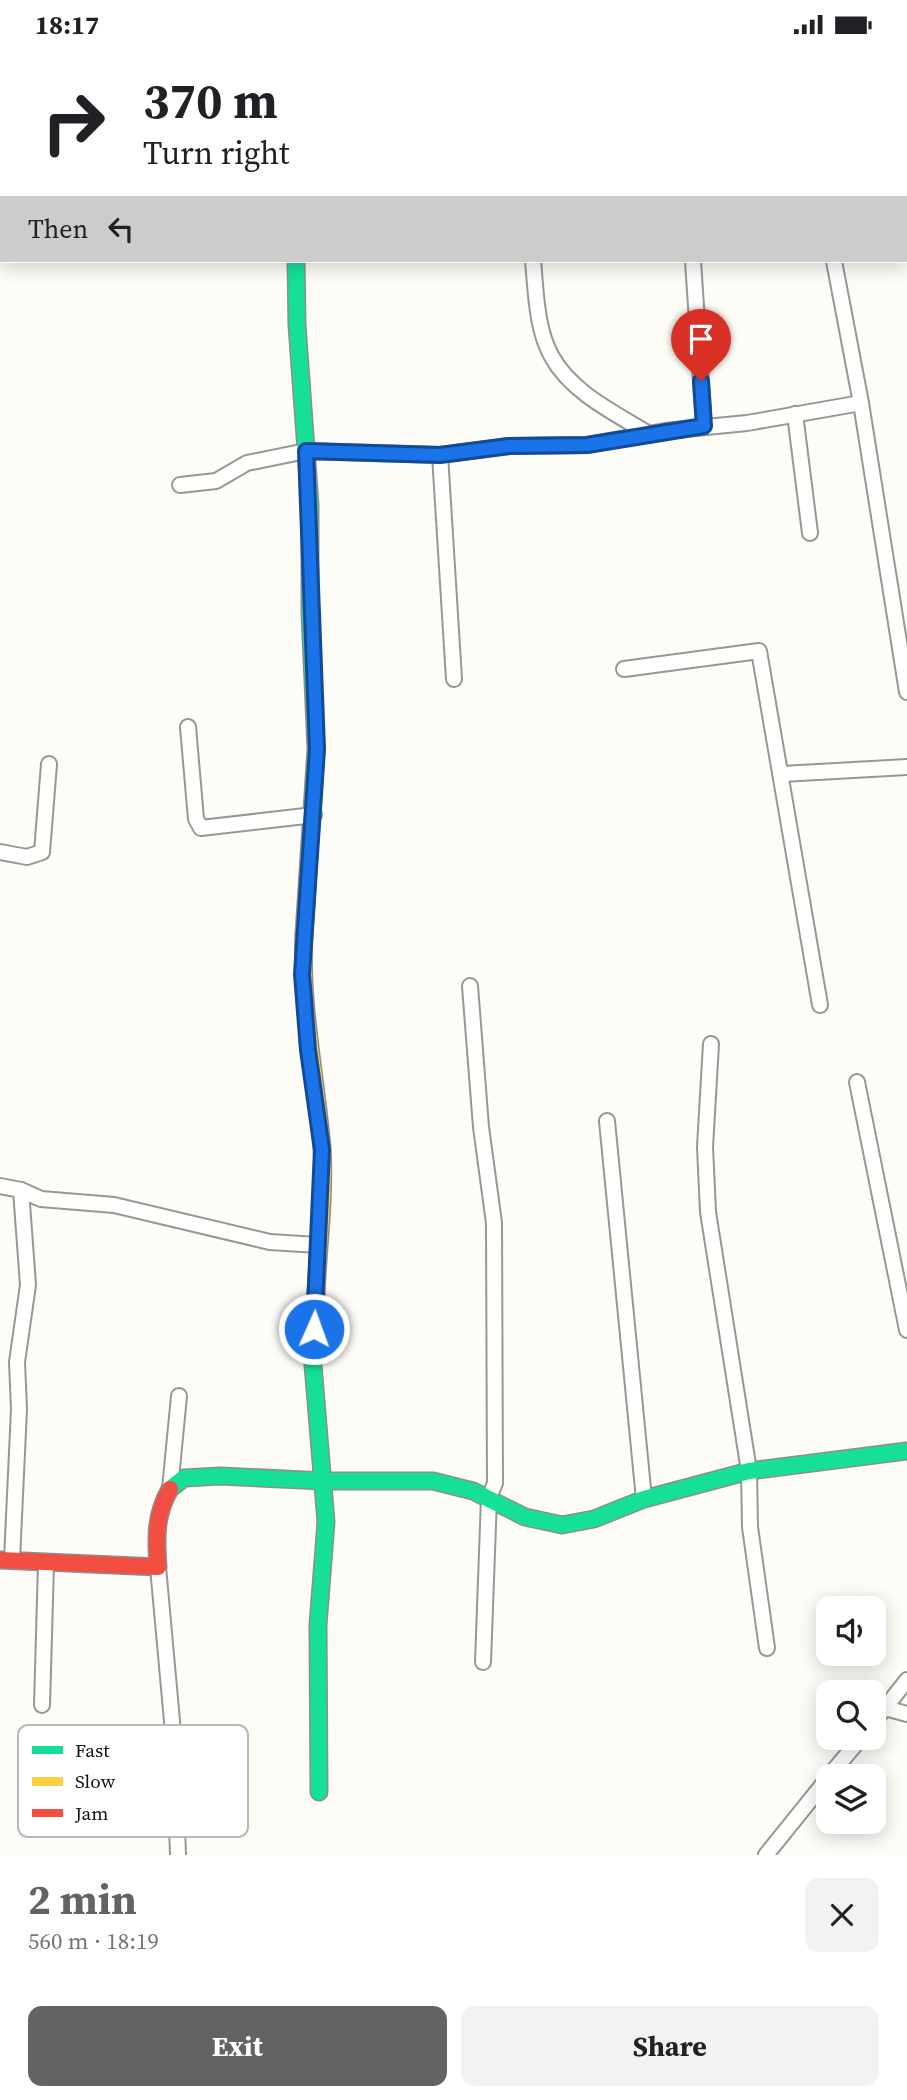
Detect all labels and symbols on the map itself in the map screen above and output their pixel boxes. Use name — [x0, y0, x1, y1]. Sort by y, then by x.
pin — [671, 309, 731, 381]
position arrow — [277, 1292, 351, 1366]
legend — [18, 1725, 248, 1837]
text: Fast — [75, 1737, 110, 1763]
text: Slow — [75, 1768, 116, 1794]
text: Jam — [74, 1800, 108, 1826]

